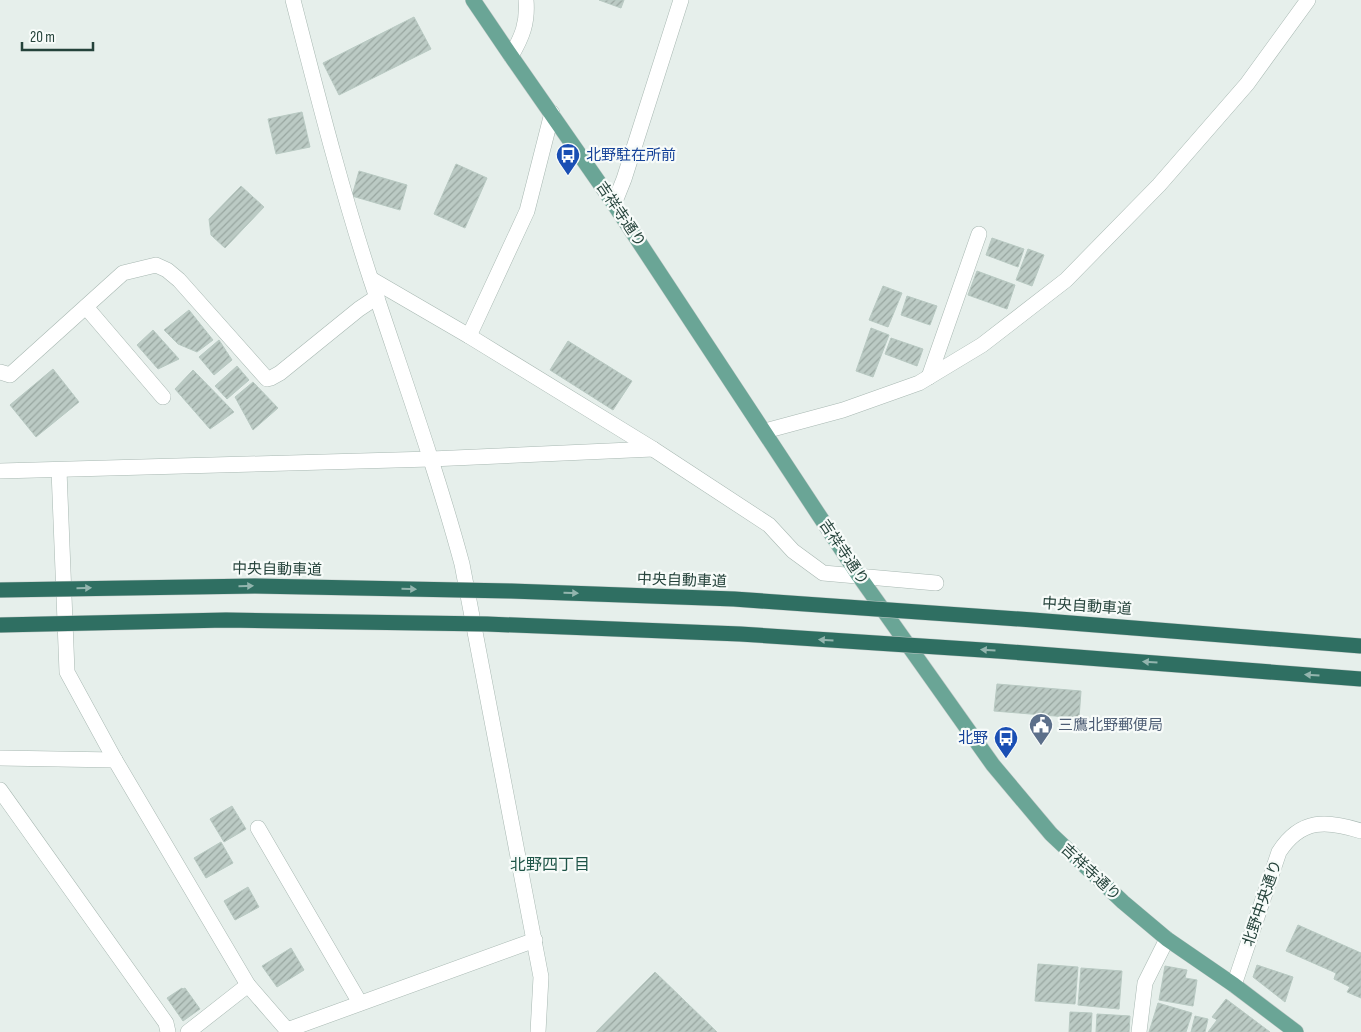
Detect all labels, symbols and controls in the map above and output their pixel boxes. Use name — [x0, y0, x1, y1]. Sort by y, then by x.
scale bar — [22, 20, 94, 52]
text: 20 m — [30, 28, 55, 47]
bus stop icon: 北野駐在所前 — [555, 142, 581, 176]
place label: 北野駐在所前 — [586, 146, 676, 165]
street label: 吉祥寺通り — [592, 178, 649, 251]
street label: 吉祥寺通り — [815, 516, 872, 589]
street label: 中央自動車道 — [232, 559, 322, 580]
street label: 中央自動車道 — [637, 569, 727, 592]
one-way arrow — [238, 582, 254, 590]
one-way arrow — [76, 584, 92, 592]
one-way arrow — [401, 585, 417, 593]
one-way arrow — [563, 590, 579, 598]
street label: 中央自動車道 — [1041, 594, 1133, 619]
one-way arrow — [818, 635, 834, 643]
one-way arrow — [980, 646, 996, 654]
one-way arrow — [1142, 658, 1158, 666]
one-way arrow — [1304, 670, 1320, 678]
public building icon: 三鷹北野郵便局 — [1028, 712, 1054, 746]
place label: 三鷹北野郵便局 — [1058, 716, 1163, 735]
bus stop icon: 北野 — [993, 725, 1019, 759]
place label: 北野 — [958, 729, 988, 748]
street label: 吉祥寺通り — [1057, 840, 1125, 905]
district label: 北野四丁目 — [510, 856, 590, 875]
street label: 北野中央通り — [1239, 858, 1286, 949]

